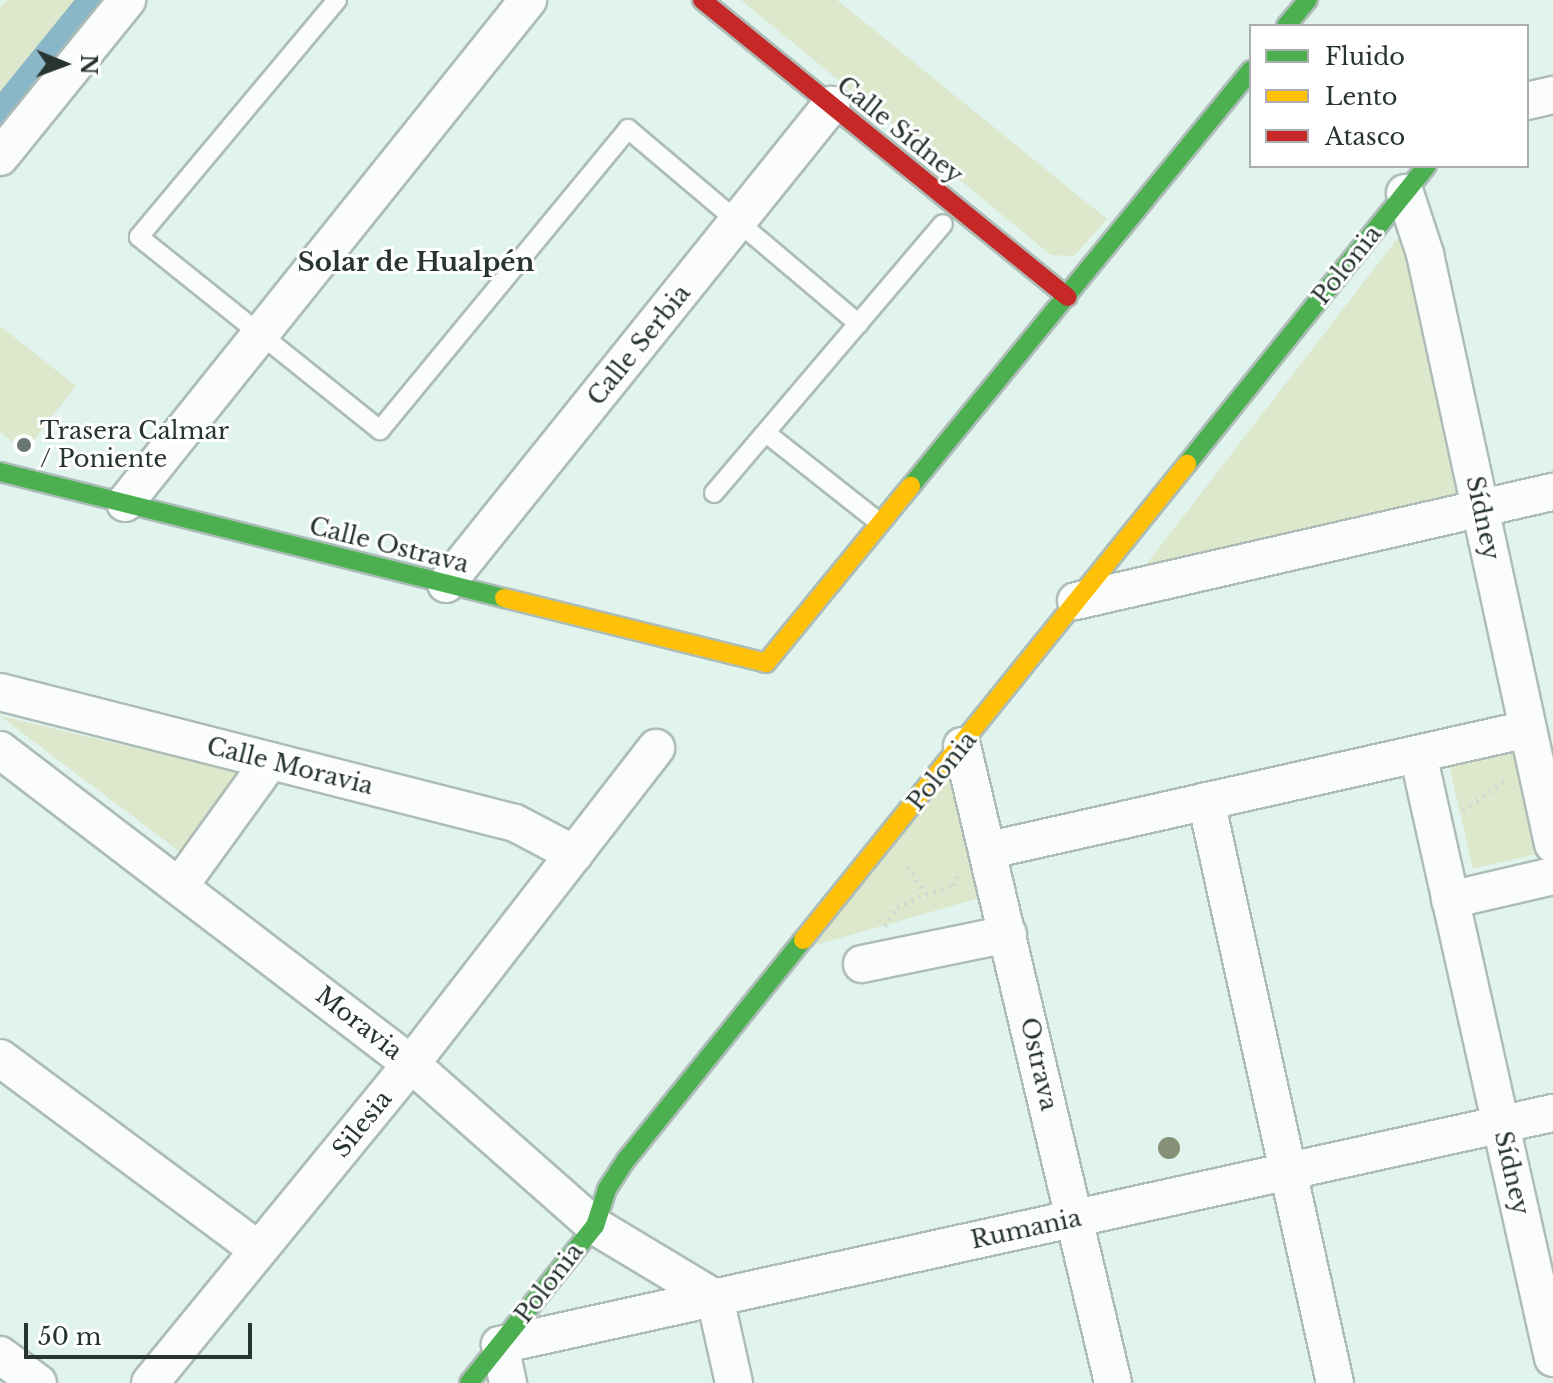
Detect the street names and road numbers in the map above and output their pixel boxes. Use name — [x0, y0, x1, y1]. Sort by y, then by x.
street label: Calle Sídney — [831, 70, 969, 190]
street label: Polonia — [1307, 220, 1387, 310]
street label: Calle Serbia — [582, 279, 696, 411]
street label: Sídney — [1460, 473, 1506, 563]
street label: Calle Ostrava — [306, 511, 472, 579]
street label: Polonia — [902, 726, 982, 816]
street label: Calle Moravia — [204, 731, 376, 801]
street label: Moravia — [310, 980, 408, 1066]
street label: Ostrava — [1014, 1015, 1064, 1113]
street label: Silesia — [326, 1085, 398, 1163]
street label: Sídney — [1488, 1128, 1536, 1218]
street label: Rumania — [968, 1203, 1084, 1255]
street label: Polonia — [509, 1238, 589, 1328]

